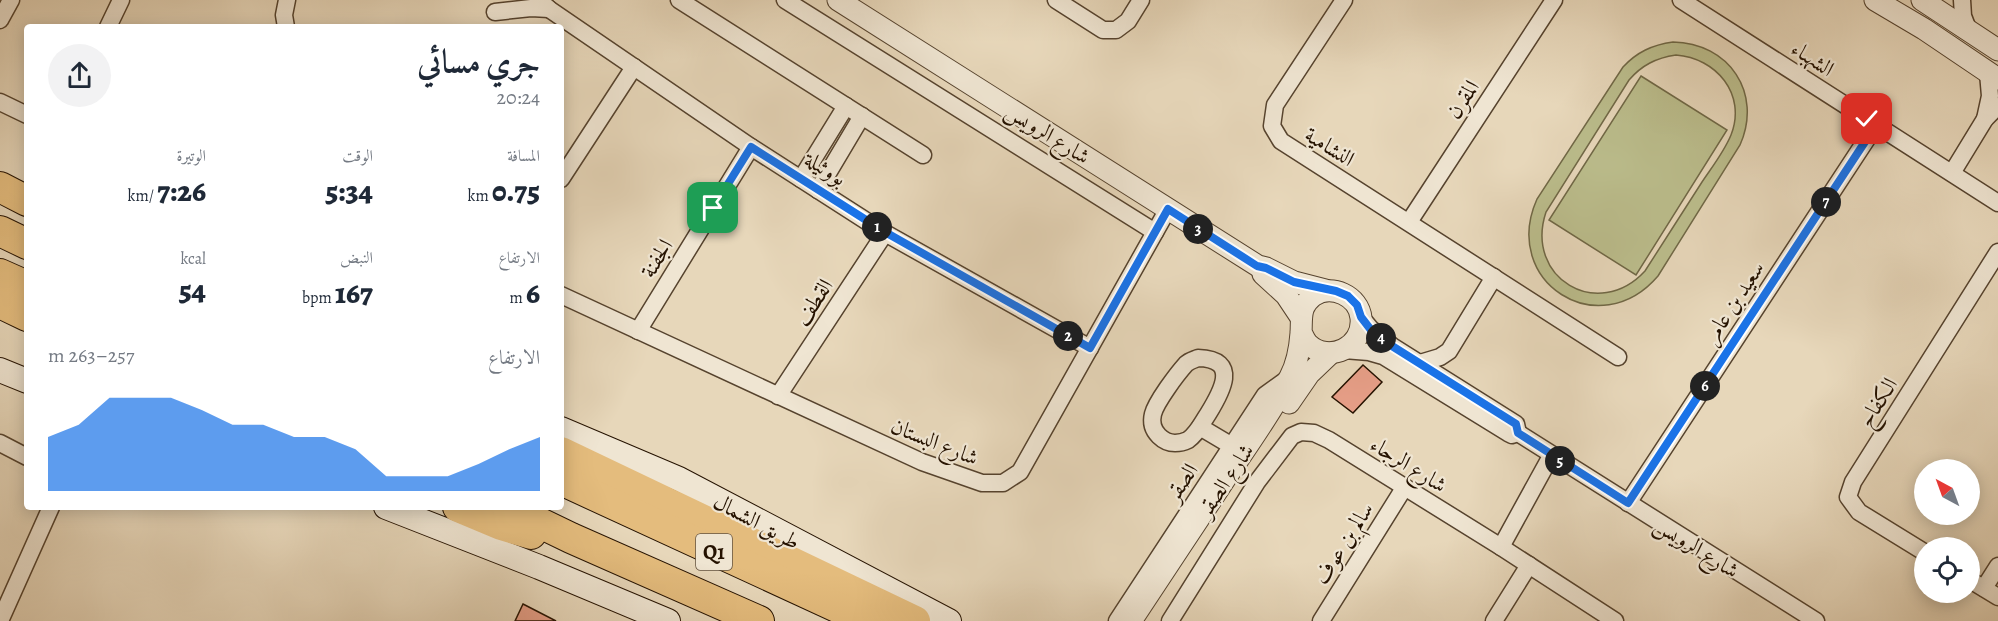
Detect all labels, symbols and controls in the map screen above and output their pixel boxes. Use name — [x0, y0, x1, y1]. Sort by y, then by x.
street label: الشهباء — [1785, 34, 1840, 84]
text: جري مسائي — [417, 39, 540, 84]
button: share — [48, 44, 111, 107]
street label: المقرن — [1439, 74, 1487, 125]
text: 20:24 — [497, 84, 540, 111]
pin — [1841, 93, 1892, 144]
street label: شارع الرويس — [998, 96, 1096, 174]
icon: check — [1850, 102, 1883, 135]
street label: النشامية — [1299, 120, 1360, 174]
street label: بووثيلة — [798, 144, 852, 193]
text: الوتيرة — [176, 145, 206, 167]
text: الوقت — [342, 145, 373, 167]
text: المسافة — [507, 145, 540, 167]
text: 7:26 — [157, 171, 206, 211]
text: 5:34 — [326, 171, 373, 211]
text: 0.75 — [492, 171, 540, 211]
pin — [687, 182, 738, 233]
text: /km — [128, 185, 157, 207]
text: km — [468, 185, 492, 207]
pin: 7 — [1811, 187, 1841, 217]
icon: arrive — [696, 191, 729, 224]
text: 7 — [1823, 191, 1829, 213]
pin: 1 — [862, 212, 892, 242]
pin: 3 — [1183, 214, 1213, 244]
text: 1 — [874, 216, 880, 238]
text: 3 — [1195, 218, 1201, 240]
street label: الجفنة — [633, 233, 680, 284]
text: النبض — [340, 247, 373, 269]
text: الارتفاع — [498, 247, 540, 269]
text: kcal — [180, 248, 206, 270]
street label: سعيد بن عامر — [1696, 255, 1772, 350]
text: 54 — [179, 270, 206, 310]
text: 167 — [335, 273, 373, 313]
text: 6 — [526, 273, 540, 313]
street label: القطف — [787, 273, 840, 332]
text: bpm — [302, 287, 335, 309]
text: m — [509, 287, 526, 309]
pin: 2 — [1053, 321, 1083, 351]
pin: 4 — [1366, 323, 1396, 353]
text: 2 — [1064, 325, 1072, 347]
text: 4 — [1377, 327, 1385, 349]
text: 257–263 m — [48, 342, 134, 369]
text: الارتفاع — [488, 344, 540, 371]
pin: 6 — [1690, 371, 1720, 401]
street label: الكفاح — [1851, 372, 1908, 435]
text: 6 — [1701, 375, 1709, 397]
street label: شارع البستان — [885, 411, 983, 476]
street label: شارع الرجاء — [1363, 430, 1453, 503]
street label: شارع الصقر — [1189, 438, 1264, 527]
pin: 5 — [1545, 446, 1575, 476]
text: 5 — [1557, 450, 1563, 472]
street label: الصقر — [1157, 457, 1205, 509]
north arrow — [1914, 459, 1980, 525]
map controls — [1914, 459, 1980, 603]
street label: طريق الشمال — [708, 487, 805, 557]
street label: سالم بن عوف — [1307, 497, 1384, 593]
street label: شارع الرويس — [1647, 510, 1745, 588]
road number: Q1 — [696, 534, 732, 570]
button: locate — [1914, 537, 1980, 603]

